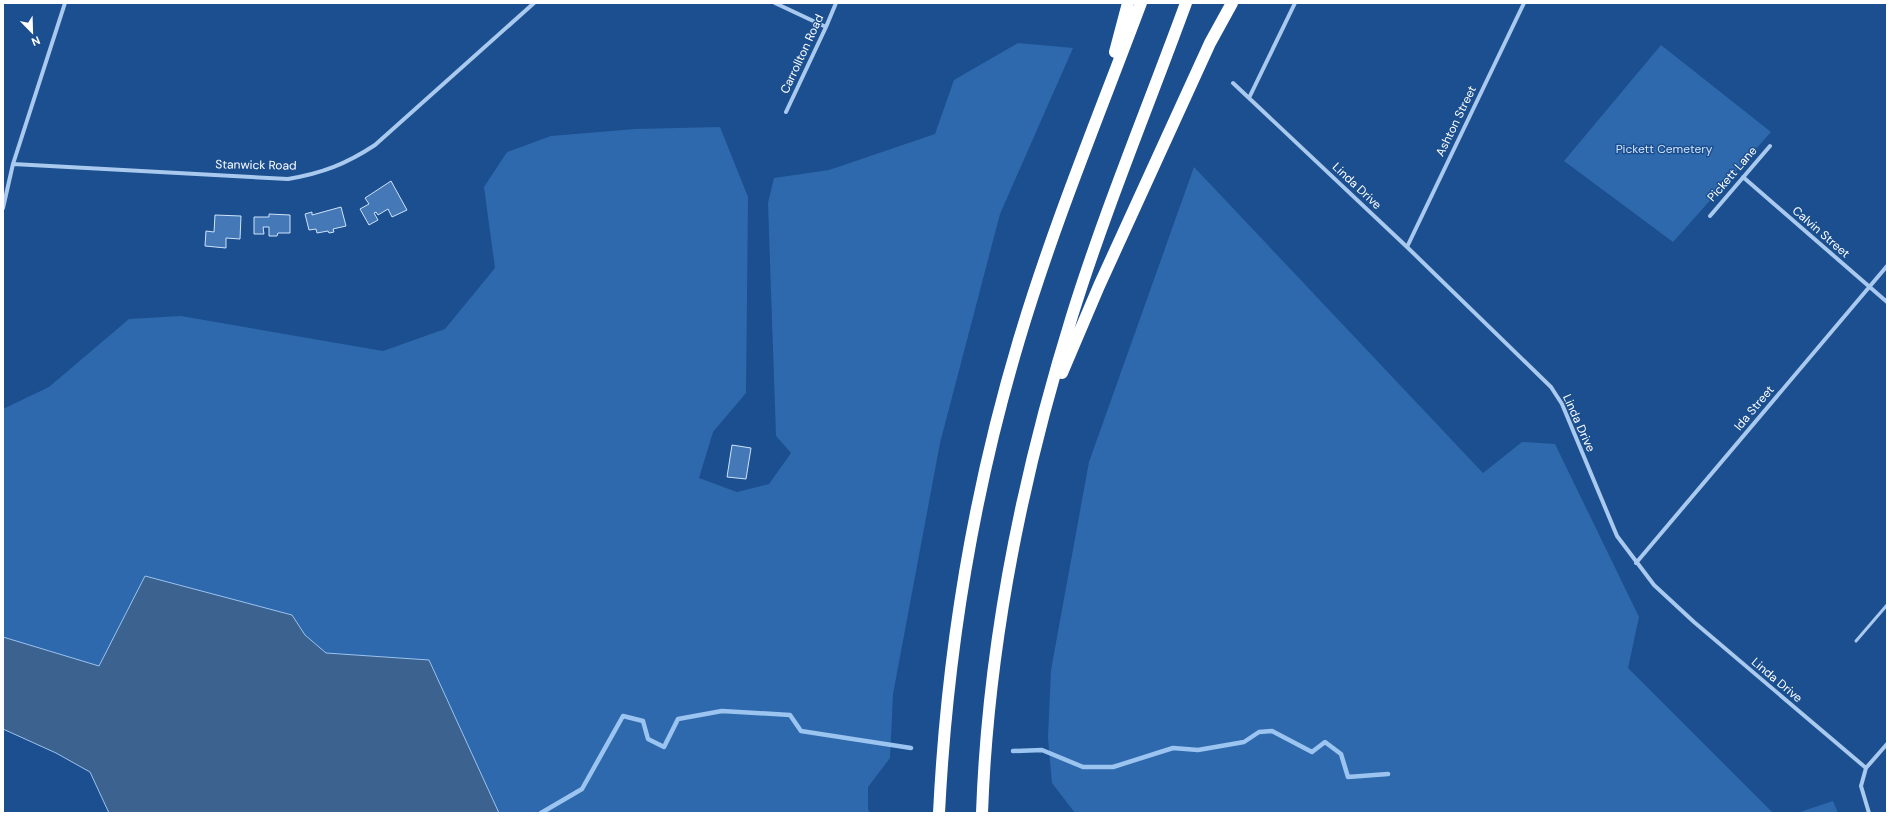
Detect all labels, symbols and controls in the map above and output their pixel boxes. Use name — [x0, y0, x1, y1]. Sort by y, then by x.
north arrow — [12, 12, 52, 52]
street label: Carrollton Road — [777, 12, 827, 96]
text: N — [29, 33, 42, 49]
street label: Ashton Street — [1432, 83, 1480, 159]
park label: Pickett Cemetery — [1616, 141, 1713, 157]
street label: Pickett Lane — [1704, 143, 1760, 205]
street label: Stanwick Road — [215, 156, 297, 174]
street label: Linda Drive — [1329, 159, 1385, 213]
street label: Calvin Street — [1789, 203, 1853, 262]
street label: Ida Street — [1730, 382, 1778, 434]
street label: Linda Drive — [1559, 392, 1599, 455]
street label: Linda Drive — [1748, 654, 1806, 706]

